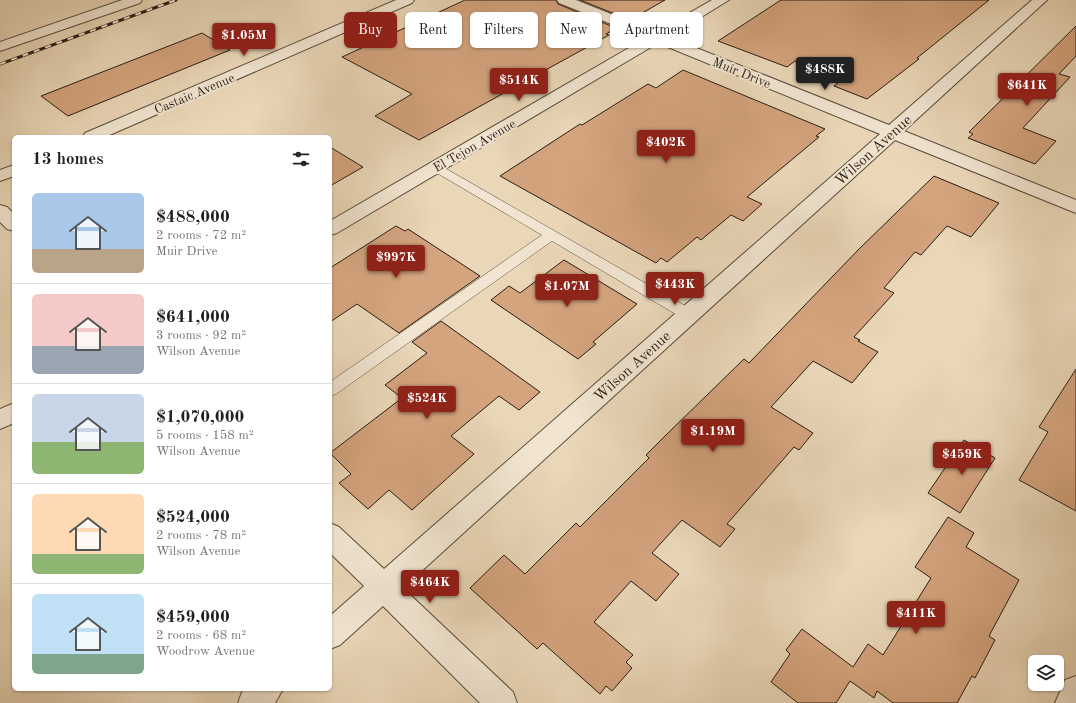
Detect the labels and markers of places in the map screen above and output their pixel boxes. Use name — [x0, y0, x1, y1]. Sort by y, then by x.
pin: $1.05M — [211, 23, 277, 57]
pin: $488K — [797, 57, 853, 91]
pin: $514K — [491, 68, 547, 102]
pin: $641K — [999, 73, 1055, 107]
pin: $402K — [638, 130, 694, 164]
pin: $997K — [368, 245, 424, 279]
pin: $443K — [647, 272, 703, 306]
pin: $1.07M — [534, 274, 600, 308]
pin: $524K — [399, 386, 455, 420]
pin: $1.19M — [680, 419, 746, 453]
pin: $459K — [934, 442, 990, 476]
pin: $464K — [402, 570, 458, 604]
pin: $411K — [888, 601, 944, 635]

